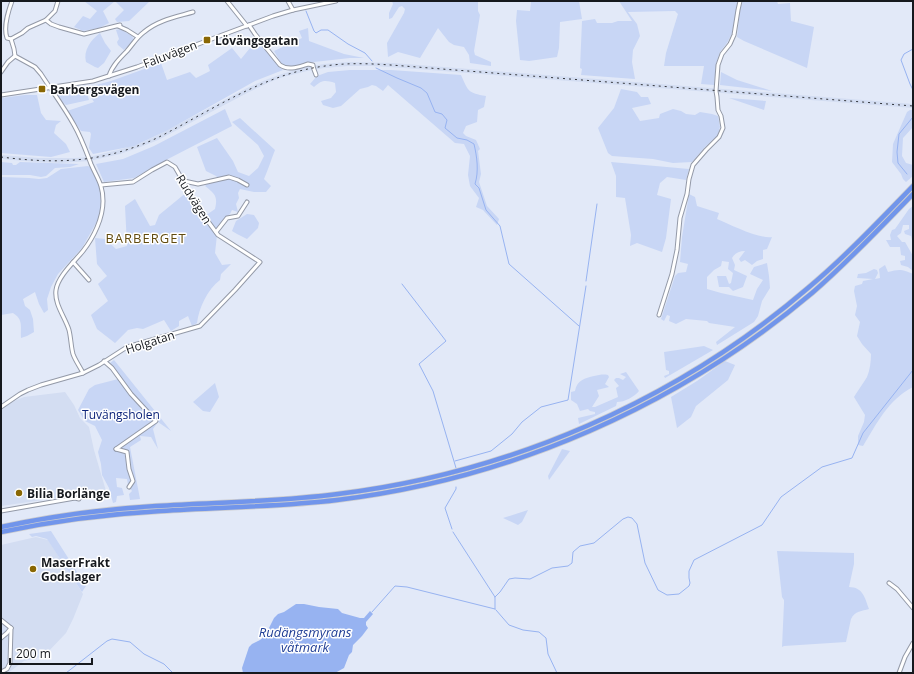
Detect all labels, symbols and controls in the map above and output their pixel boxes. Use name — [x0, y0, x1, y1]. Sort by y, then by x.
place label: Lövängsgatan — [215, 32, 298, 49]
marker: Lövängsgatan — [202, 35, 212, 45]
street label: Faluvägen — [141, 36, 199, 72]
place label: Barbergsvägen — [50, 81, 139, 98]
marker: Barbergsvägen — [37, 84, 47, 94]
street label: Rudvägen — [172, 171, 216, 227]
district label: BARBERGET — [105, 229, 187, 247]
street label: Holgatan — [123, 326, 177, 358]
park label: Tuvängsholen — [82, 406, 160, 423]
place label: Bilia Borlänge — [27, 485, 110, 502]
marker: Bilia Borlänge — [14, 488, 24, 498]
place label: MaserFrakt Godslager — [41, 554, 110, 585]
marker: MaserFrakt Godslager — [28, 564, 38, 574]
water label: Rudängsmyrans våtmark — [259, 623, 352, 656]
scale bar — [10, 640, 92, 666]
text: 200 m — [16, 645, 51, 662]

